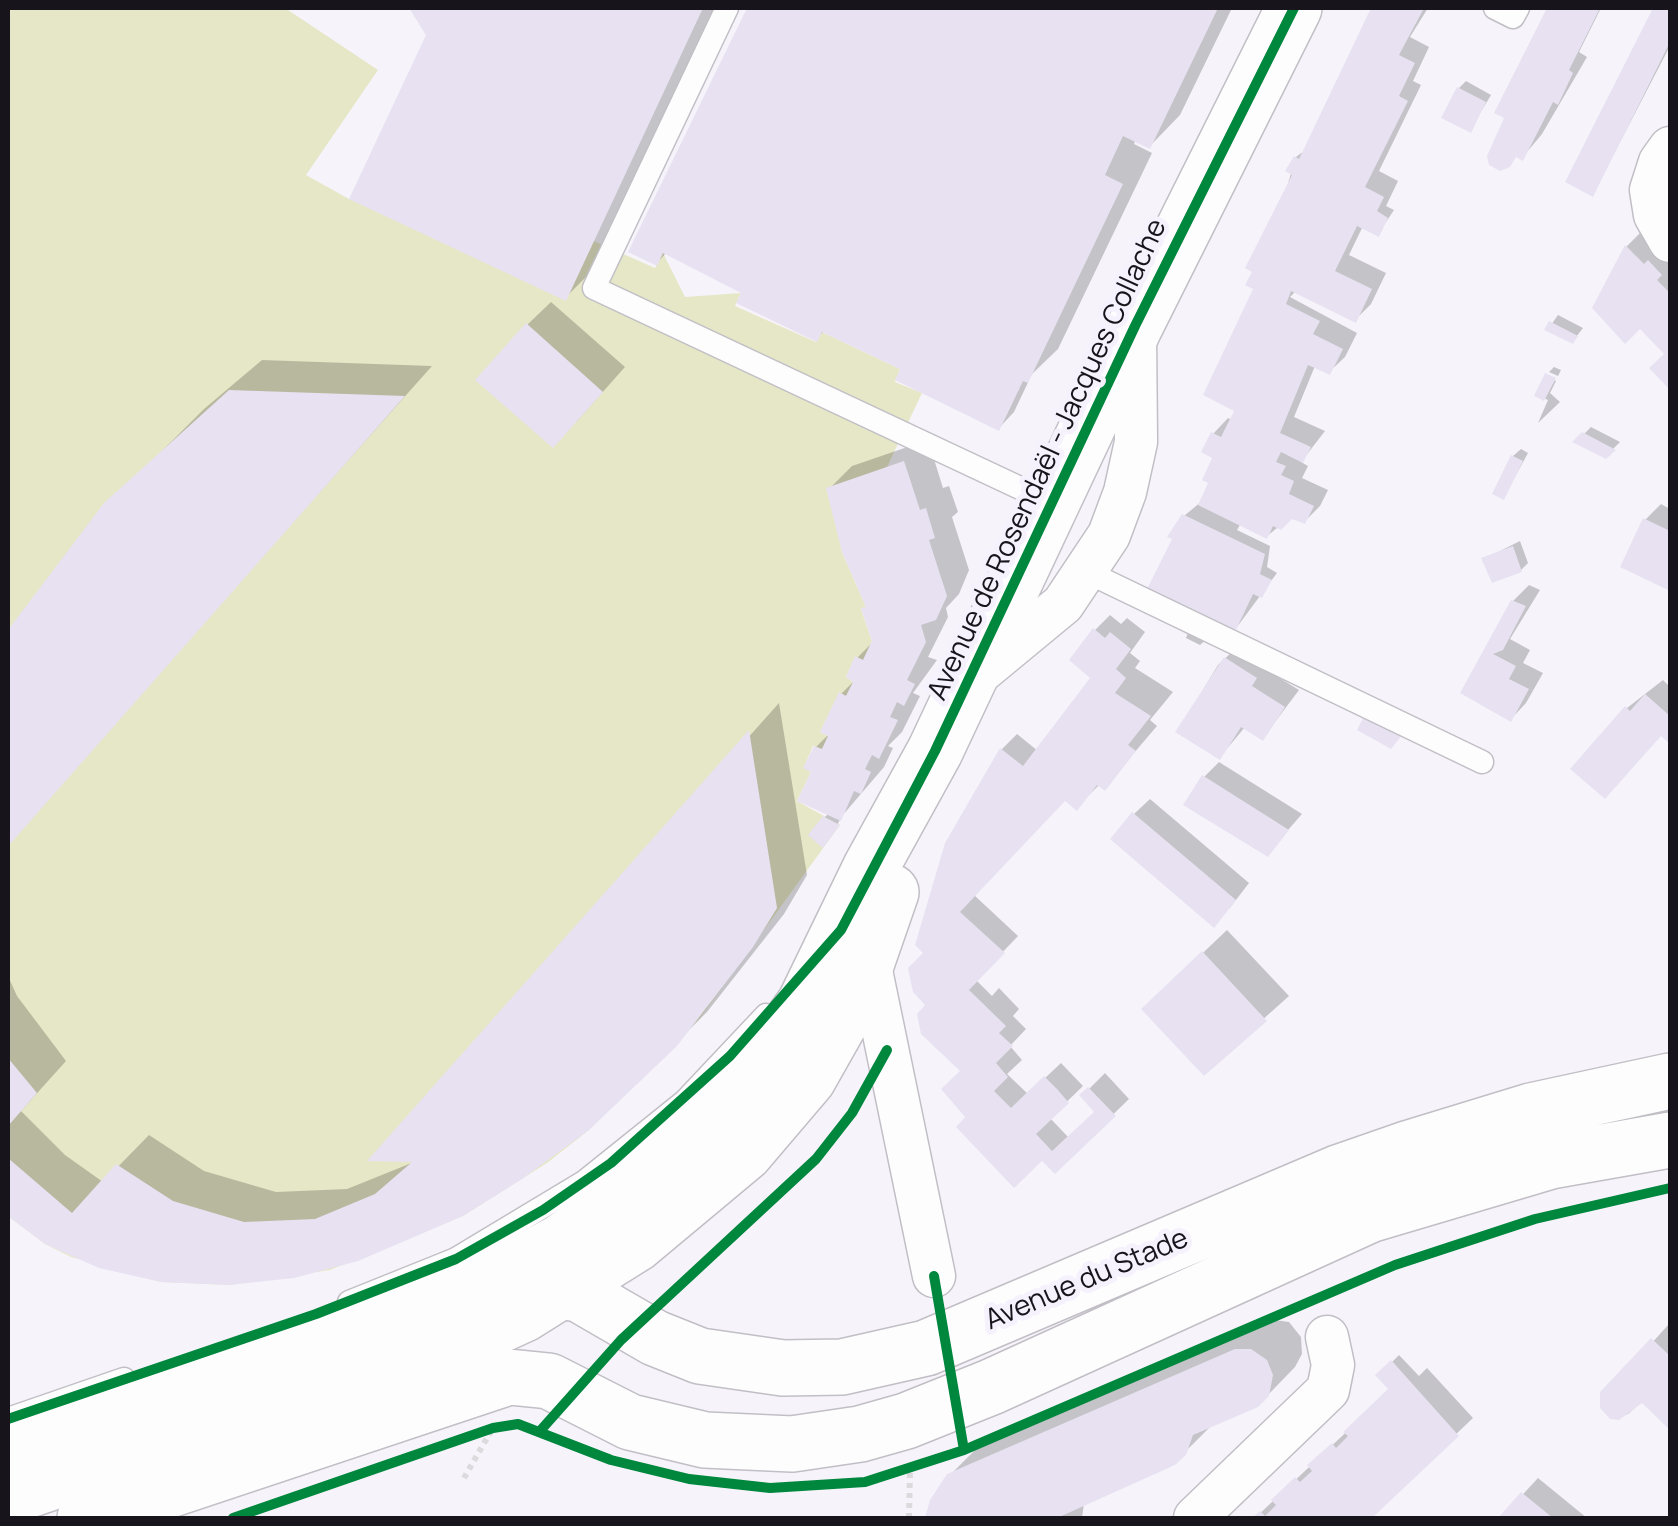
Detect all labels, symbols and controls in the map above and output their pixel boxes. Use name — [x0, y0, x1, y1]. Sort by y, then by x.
street label: Avenue de Rosendaël - Jacques Collache — [921, 214, 1175, 706]
street label: Avenue du Stade — [980, 1222, 1194, 1338]

